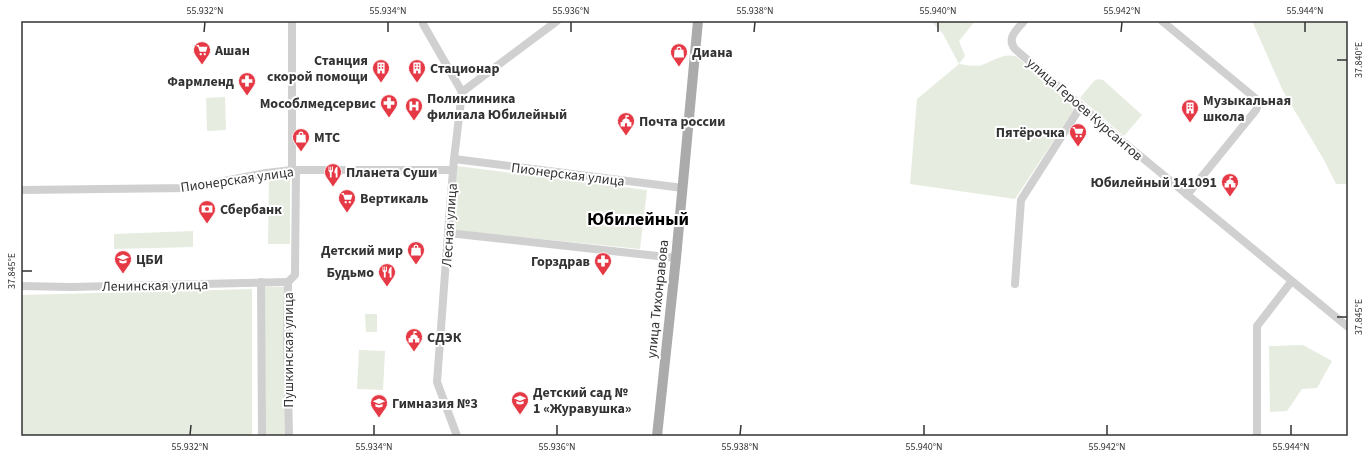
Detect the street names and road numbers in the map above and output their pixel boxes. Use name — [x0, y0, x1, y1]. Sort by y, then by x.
street label: улица Героев Курсантов — [1022, 54, 1147, 166]
street label: Пионерская улица — [510, 158, 626, 192]
street label: Пионерская улица — [179, 162, 295, 198]
street label: Лесная улица — [437, 183, 463, 268]
street label: улица Тихонравова — [642, 239, 674, 359]
street label: Ленинская улица — [102, 275, 208, 297]
street label: Пушкинская улица — [279, 292, 299, 408]

